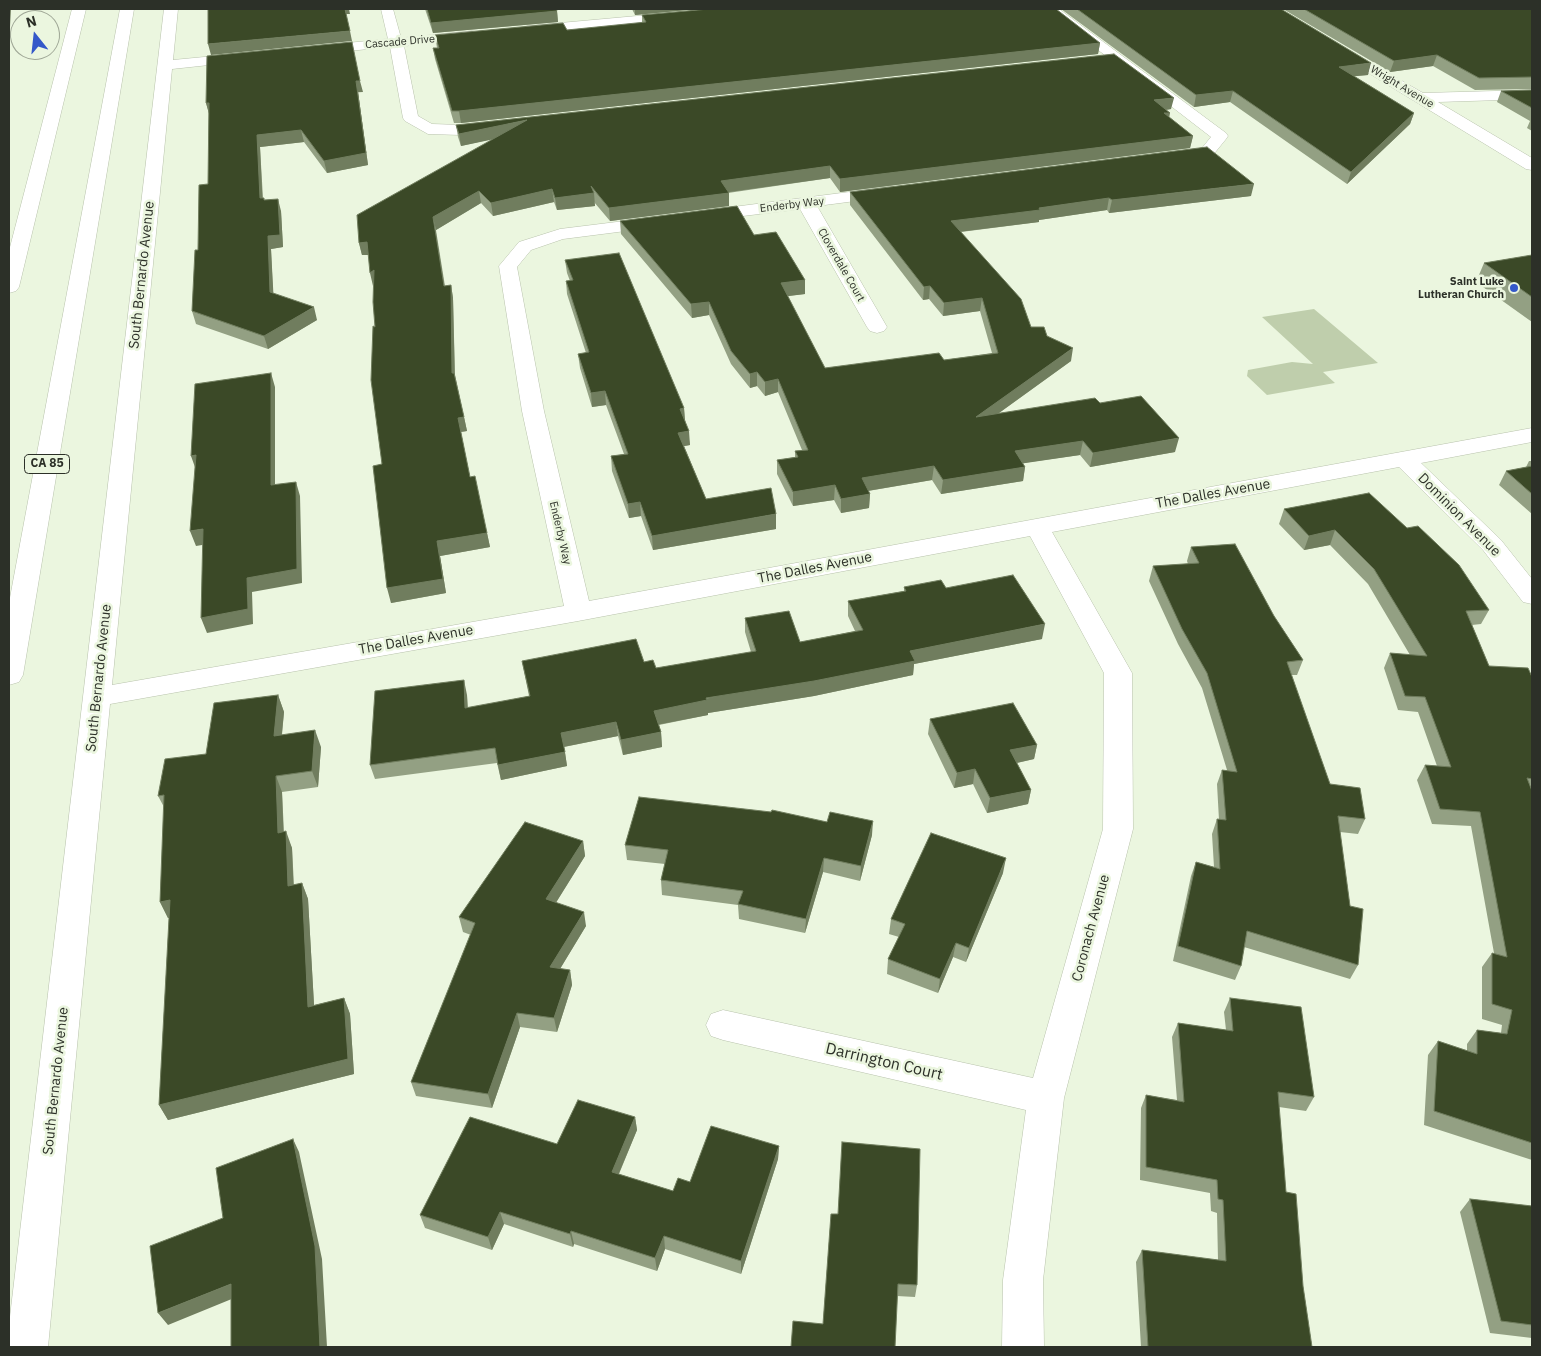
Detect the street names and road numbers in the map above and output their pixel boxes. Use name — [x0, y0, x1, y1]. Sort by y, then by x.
street label: Cascade Drive — [365, 32, 435, 52]
street label: Wright Avenue — [1368, 63, 1436, 111]
street label: Enderby Way — [759, 195, 825, 215]
street label: South Bernardo Avenue — [126, 200, 158, 350]
street label: Cloverdale Court — [815, 226, 867, 304]
road number: CA 85 — [24, 454, 70, 474]
street label: Dominion Avenue — [1414, 470, 1504, 560]
street label: The Dalles Avenue — [1154, 476, 1272, 512]
street label: Enderby Way — [546, 500, 574, 566]
street label: The Dalles Avenue — [757, 549, 873, 587]
street label: South Bernardo Avenue — [83, 603, 115, 753]
street label: The Dalles Avenue — [357, 622, 475, 658]
street label: Coronach Avenue — [1069, 873, 1113, 983]
street label: South Bernardo Avenue — [40, 1006, 72, 1156]
street label: Darrington Court — [824, 1039, 944, 1085]

